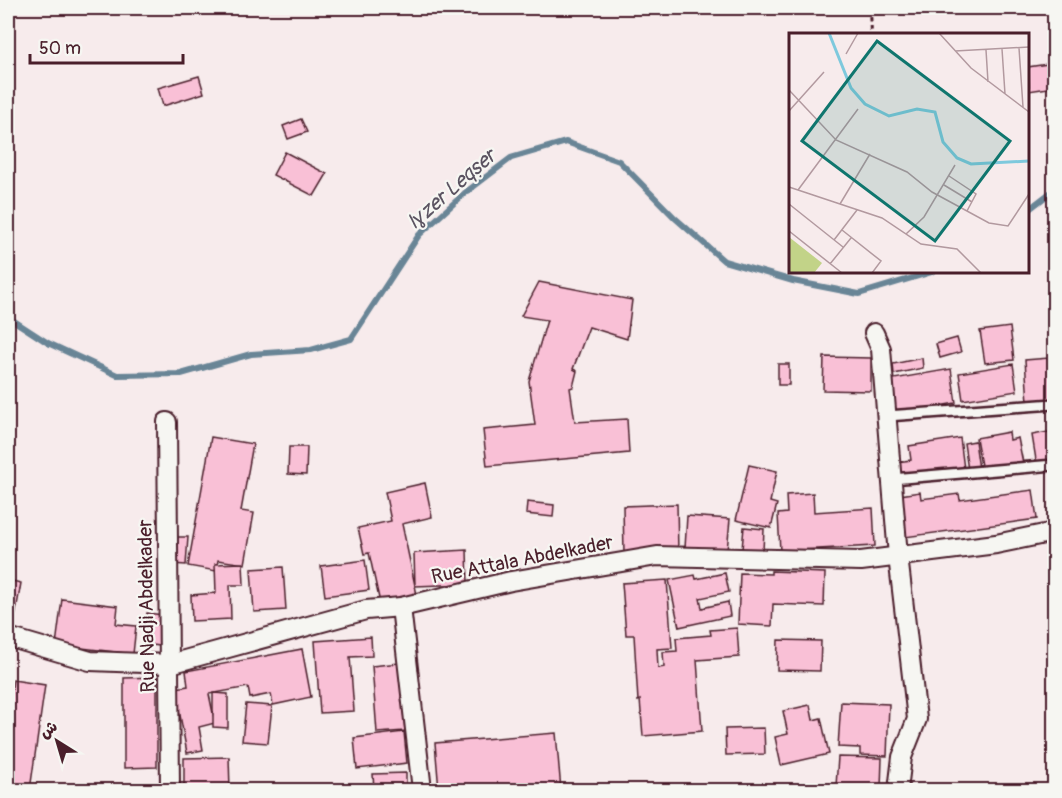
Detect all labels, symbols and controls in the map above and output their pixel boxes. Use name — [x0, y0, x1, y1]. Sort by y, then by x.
scale bar — [30, 27, 183, 65]
inset map — [789, 33, 1029, 273]
text: 50 m — [39, 37, 81, 60]
water label: Iɣzer Leqṣer — [401, 142, 503, 235]
street label: Rue Nadji Abdelkader — [132, 519, 161, 693]
street label: Rue Attala Abdelkader — [429, 530, 615, 589]
north arrow — [27, 711, 87, 771]
text: ش — [36, 717, 62, 743]

